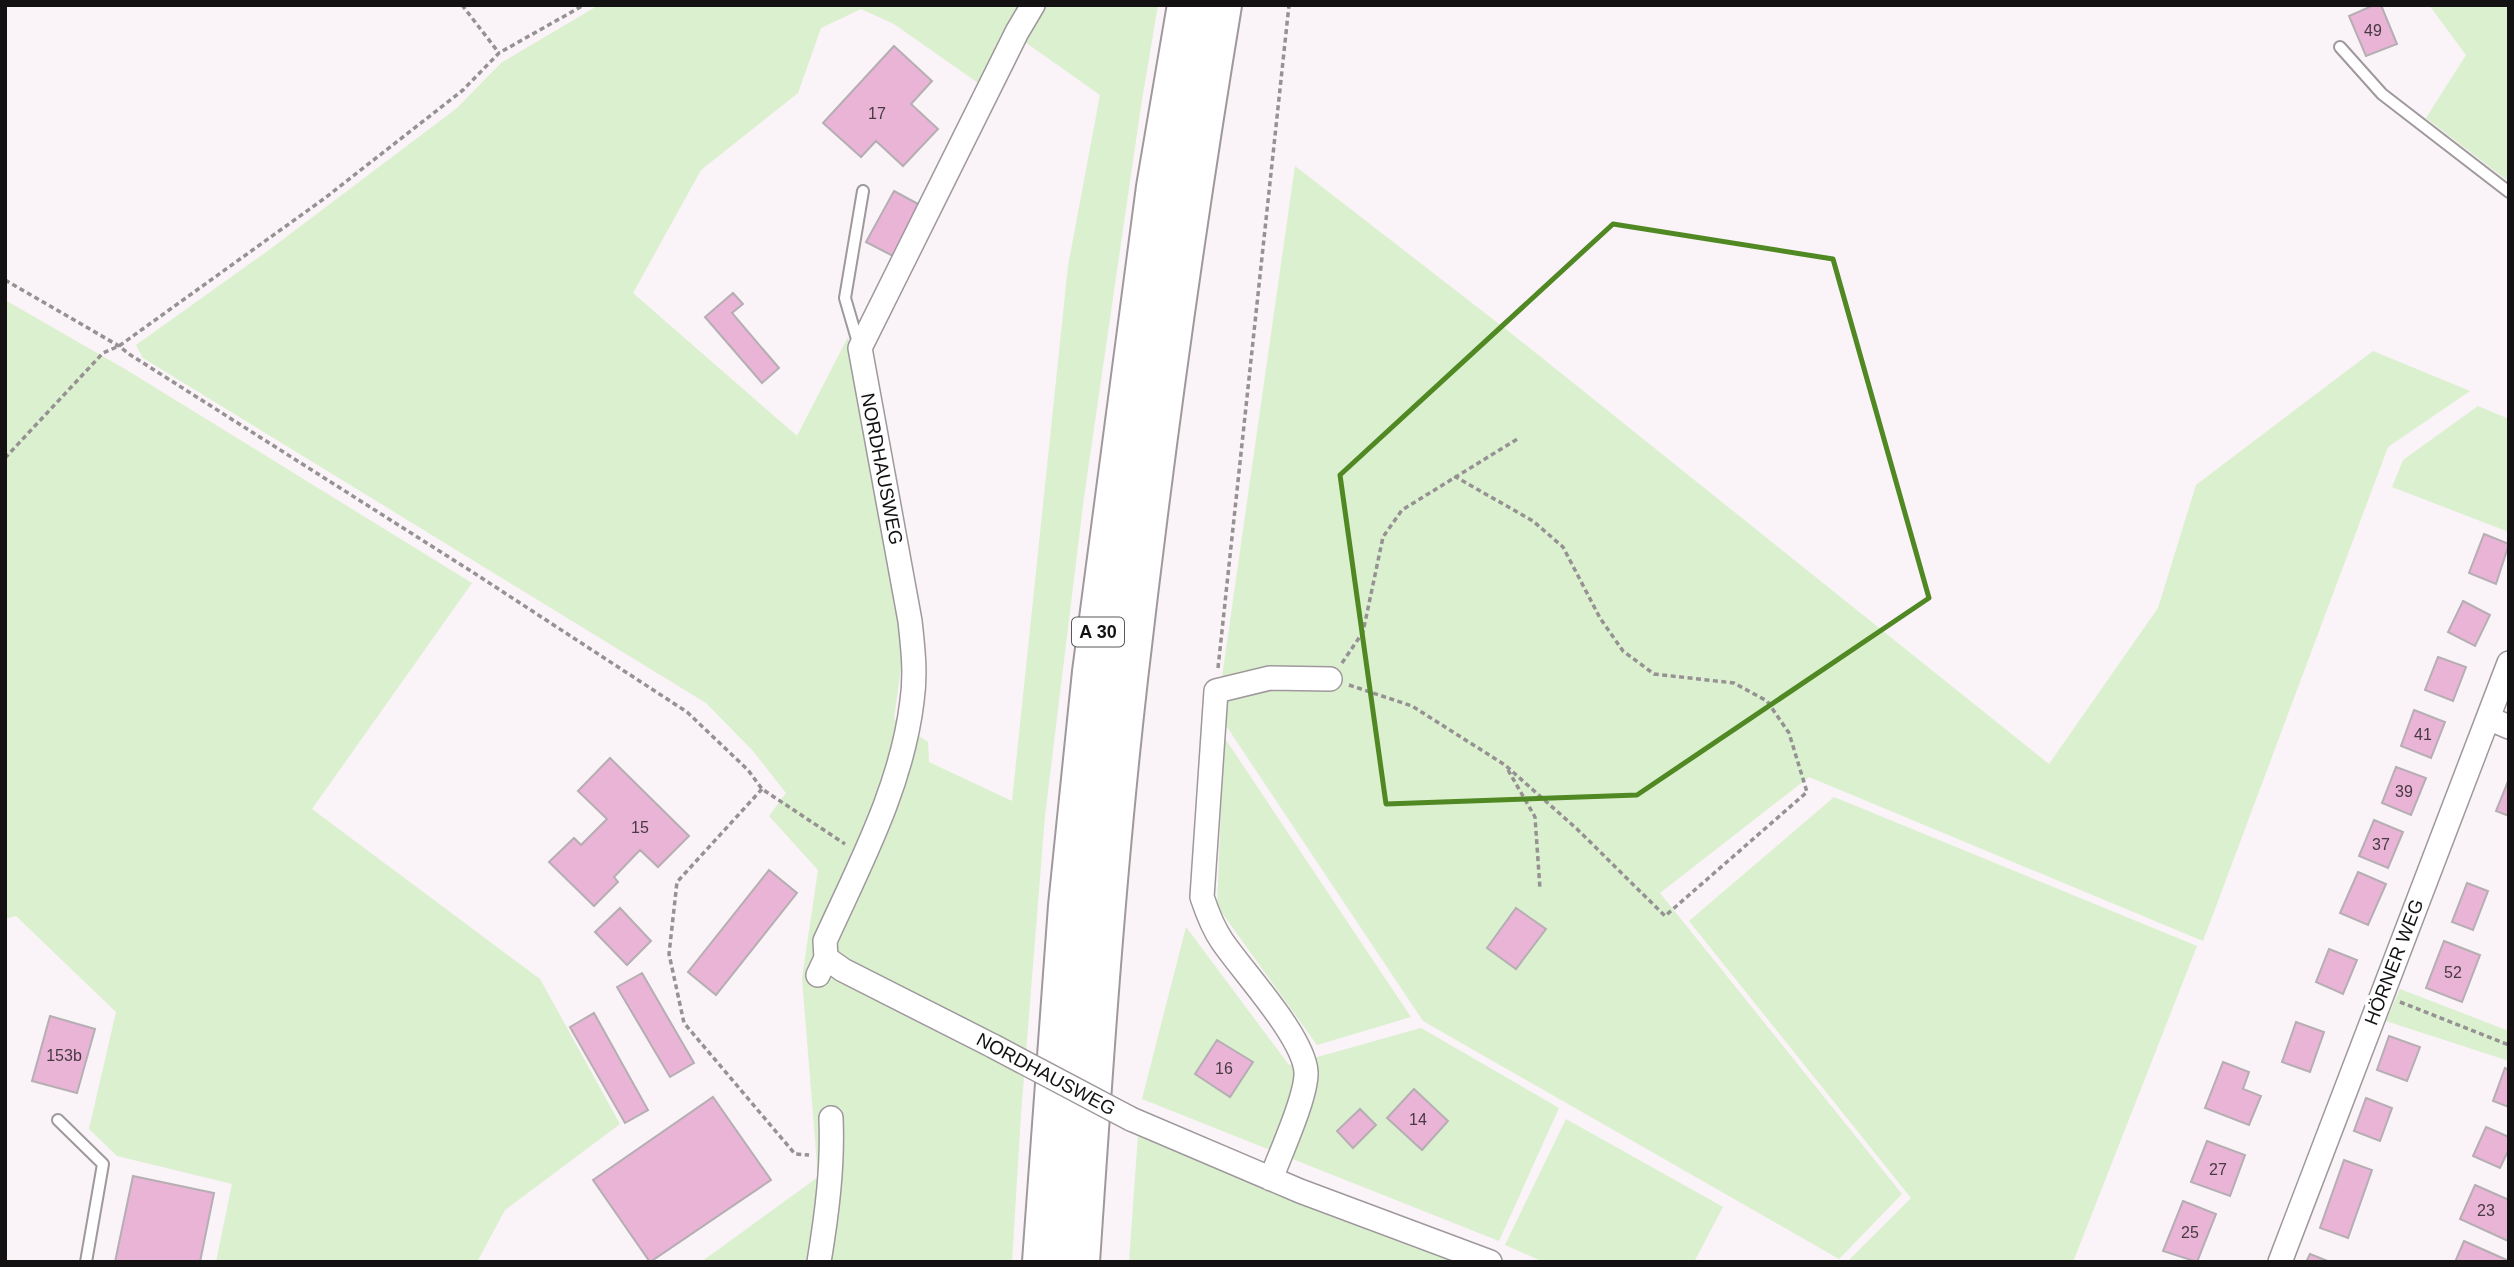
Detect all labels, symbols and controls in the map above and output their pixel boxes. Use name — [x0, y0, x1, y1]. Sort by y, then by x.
house number: 49 — [2364, 22, 2382, 39]
house number: 17 — [868, 105, 886, 122]
street label: NORDHAUSWEG — [857, 391, 907, 547]
road number: A 30 — [1072, 618, 1124, 646]
house number: 41 — [2414, 726, 2432, 743]
house number: 39 — [2395, 783, 2413, 800]
house number: 15 — [631, 819, 649, 836]
house number: 37 — [2372, 836, 2390, 853]
street label: HÖRNER WEG — [2360, 896, 2428, 1028]
house number: 52 — [2444, 964, 2462, 981]
street label: NORDHAUSWEG — [973, 1029, 1119, 1119]
house number: 153b — [46, 1047, 82, 1064]
house number: 16 — [1215, 1060, 1233, 1077]
house number: 14 — [1409, 1111, 1427, 1128]
house number: 27 — [2209, 1161, 2227, 1178]
house number: 23 — [2477, 1202, 2495, 1219]
house number: 25 — [2181, 1224, 2199, 1241]

